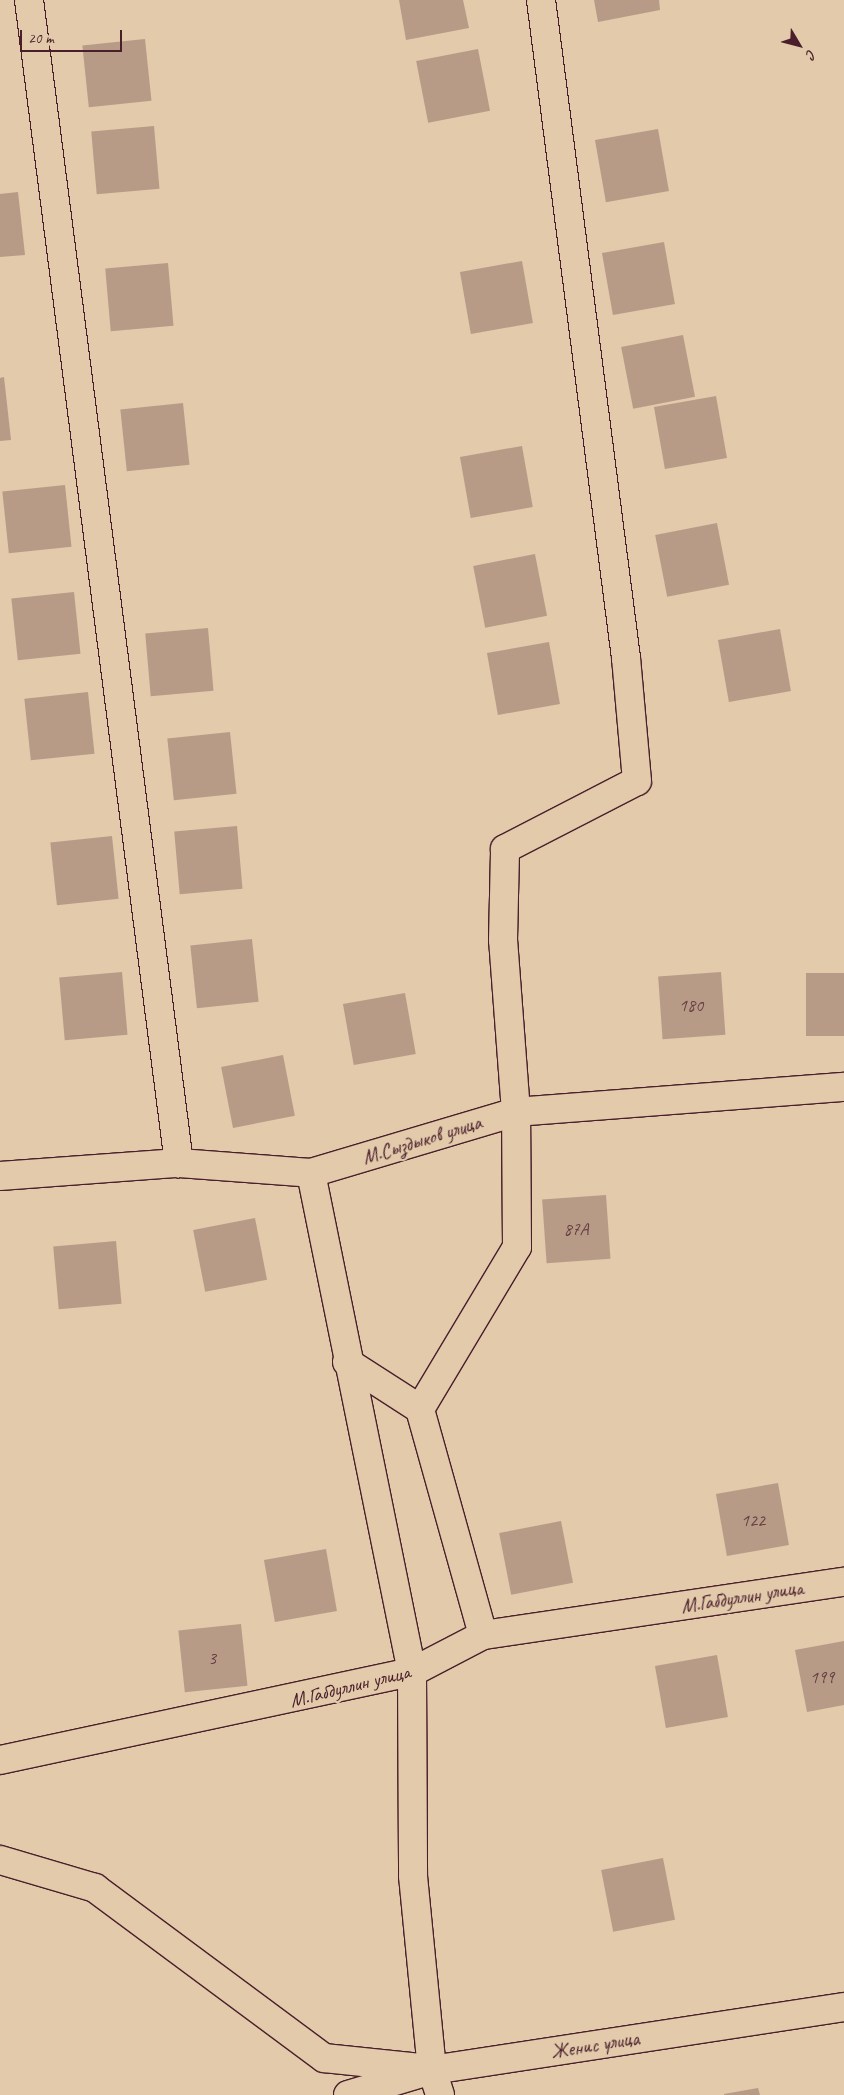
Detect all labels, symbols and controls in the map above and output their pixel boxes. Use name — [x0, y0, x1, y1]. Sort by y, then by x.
scale bar — [22, 20, 125, 52]
north arrow — [774, 20, 824, 70]
text: 20 m — [28, 29, 54, 48]
text: С — [803, 46, 820, 62]
house number: 180 — [679, 994, 703, 1016]
street label: М.Сыздыков улица — [359, 1110, 485, 1170]
house number: 87А — [563, 1218, 589, 1240]
house number: 122 — [741, 1509, 765, 1531]
street label: М.Габдуллин улица — [679, 1576, 805, 1618]
house number: 3 — [208, 1647, 216, 1669]
street label: М.Габдуллин улица — [287, 1659, 413, 1713]
house number: 199 — [810, 1666, 834, 1688]
street label: Женис улица — [548, 2026, 642, 2064]

